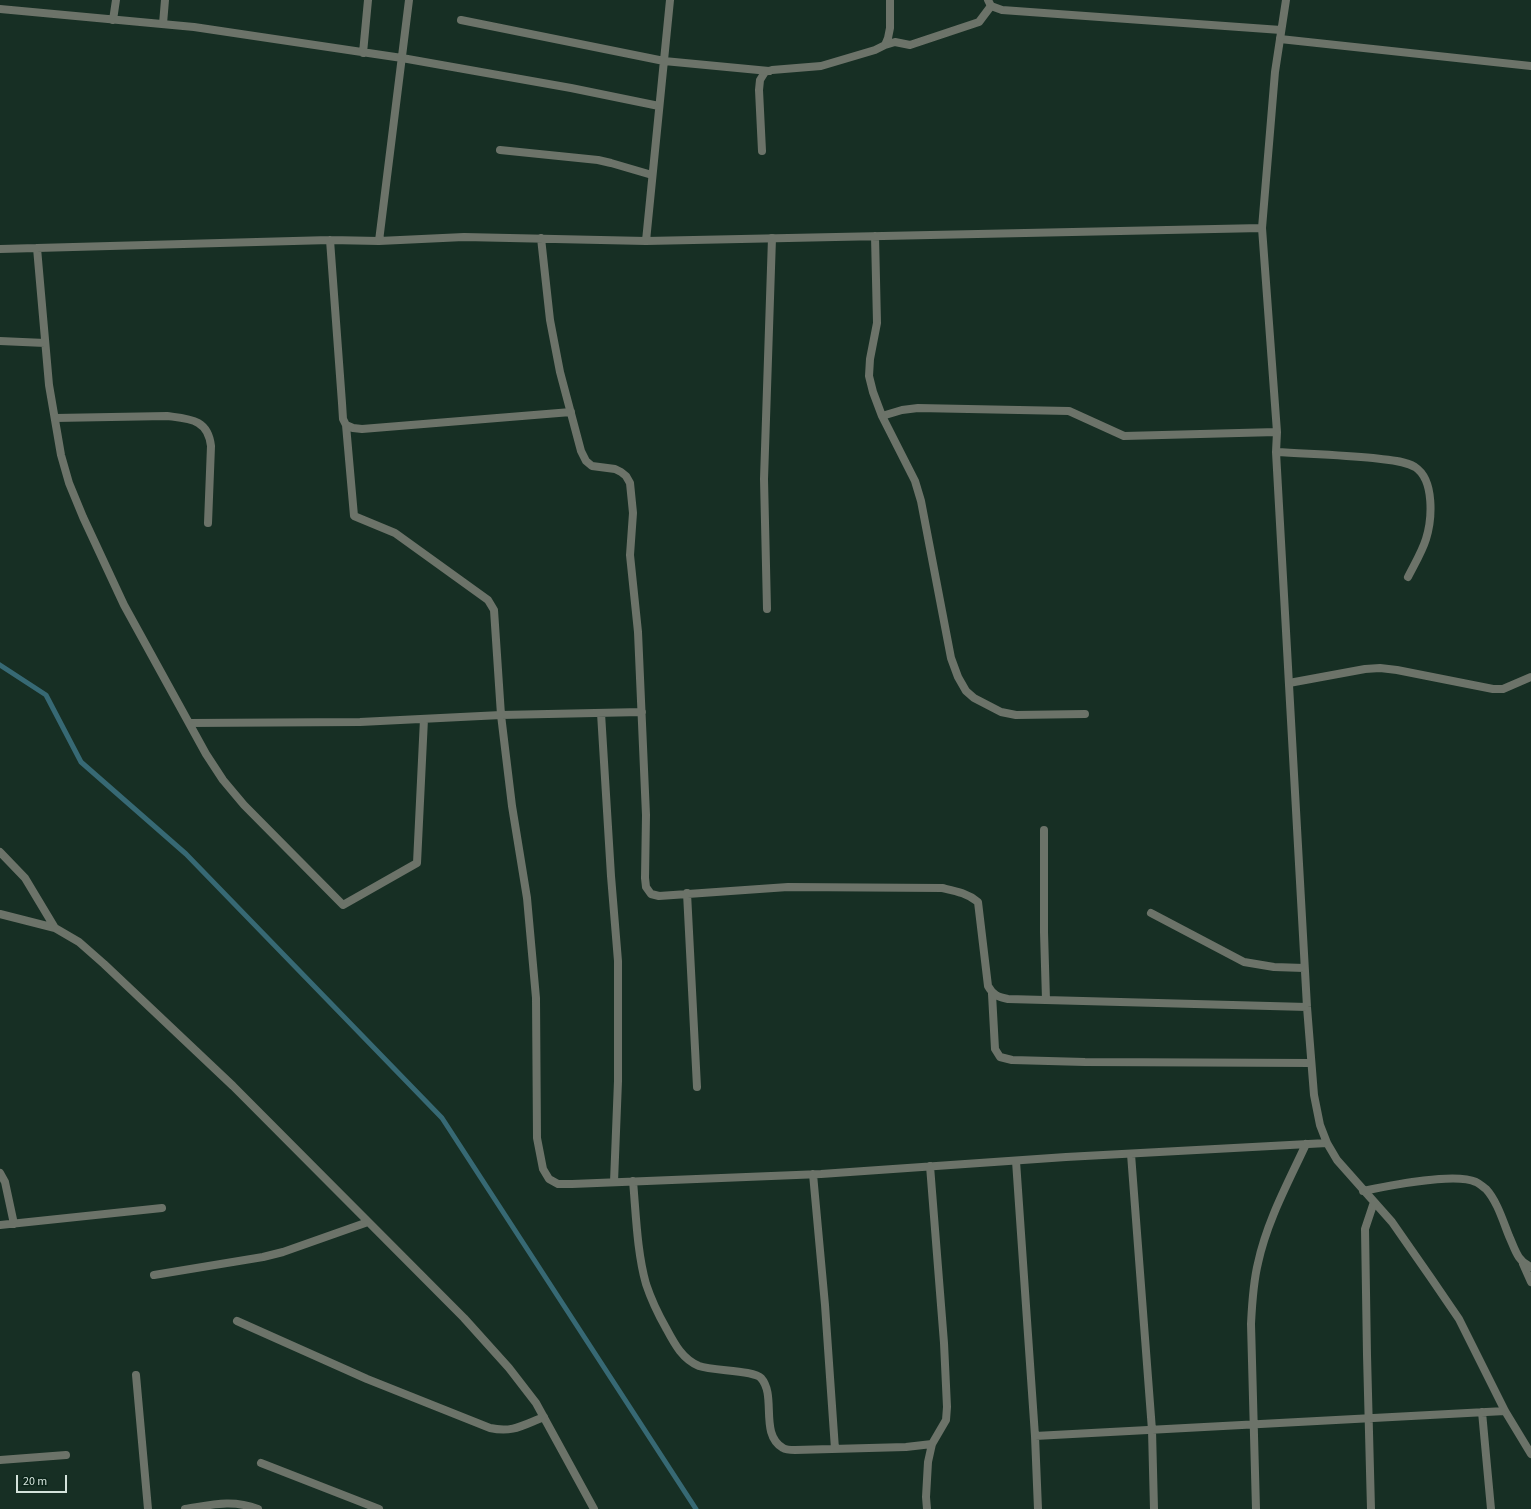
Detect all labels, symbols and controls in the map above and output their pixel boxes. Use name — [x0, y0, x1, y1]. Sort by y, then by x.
scale bar — [18, 1467, 69, 1493]
text: 20 m — [23, 1473, 47, 1490]

